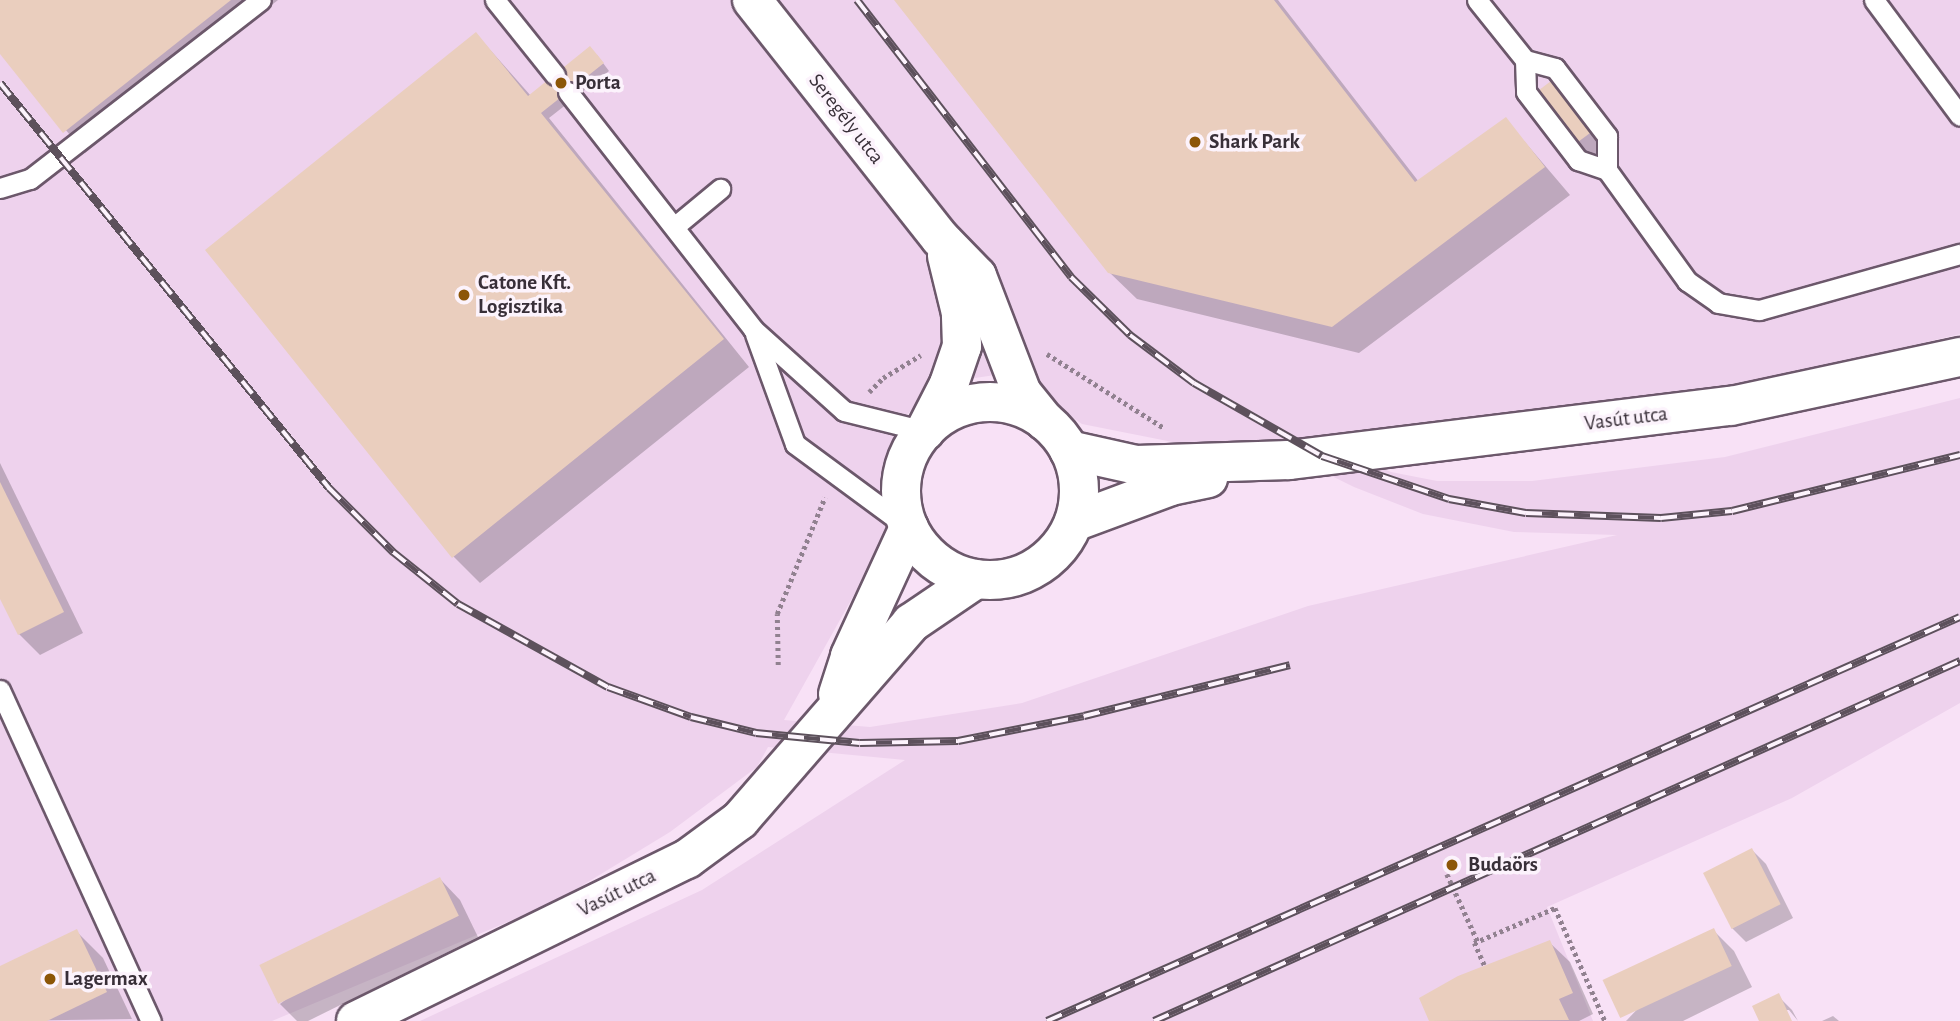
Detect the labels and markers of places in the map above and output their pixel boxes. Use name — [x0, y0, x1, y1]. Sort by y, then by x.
place label: Porta — [575, 70, 621, 96]
marker: Porta — [553, 75, 569, 91]
place label: Shark Park — [1209, 129, 1300, 155]
marker: Shark Park — [1187, 134, 1203, 150]
place label: Catone Kft. Logisztika — [478, 270, 571, 320]
marker: Catone Kft. Logisztika — [456, 287, 472, 303]
place label: Budaörs — [1468, 852, 1538, 878]
marker: Budaörs — [1442, 855, 1462, 875]
place label: Lagermax — [64, 966, 148, 992]
marker: Lagermax — [42, 971, 58, 987]

